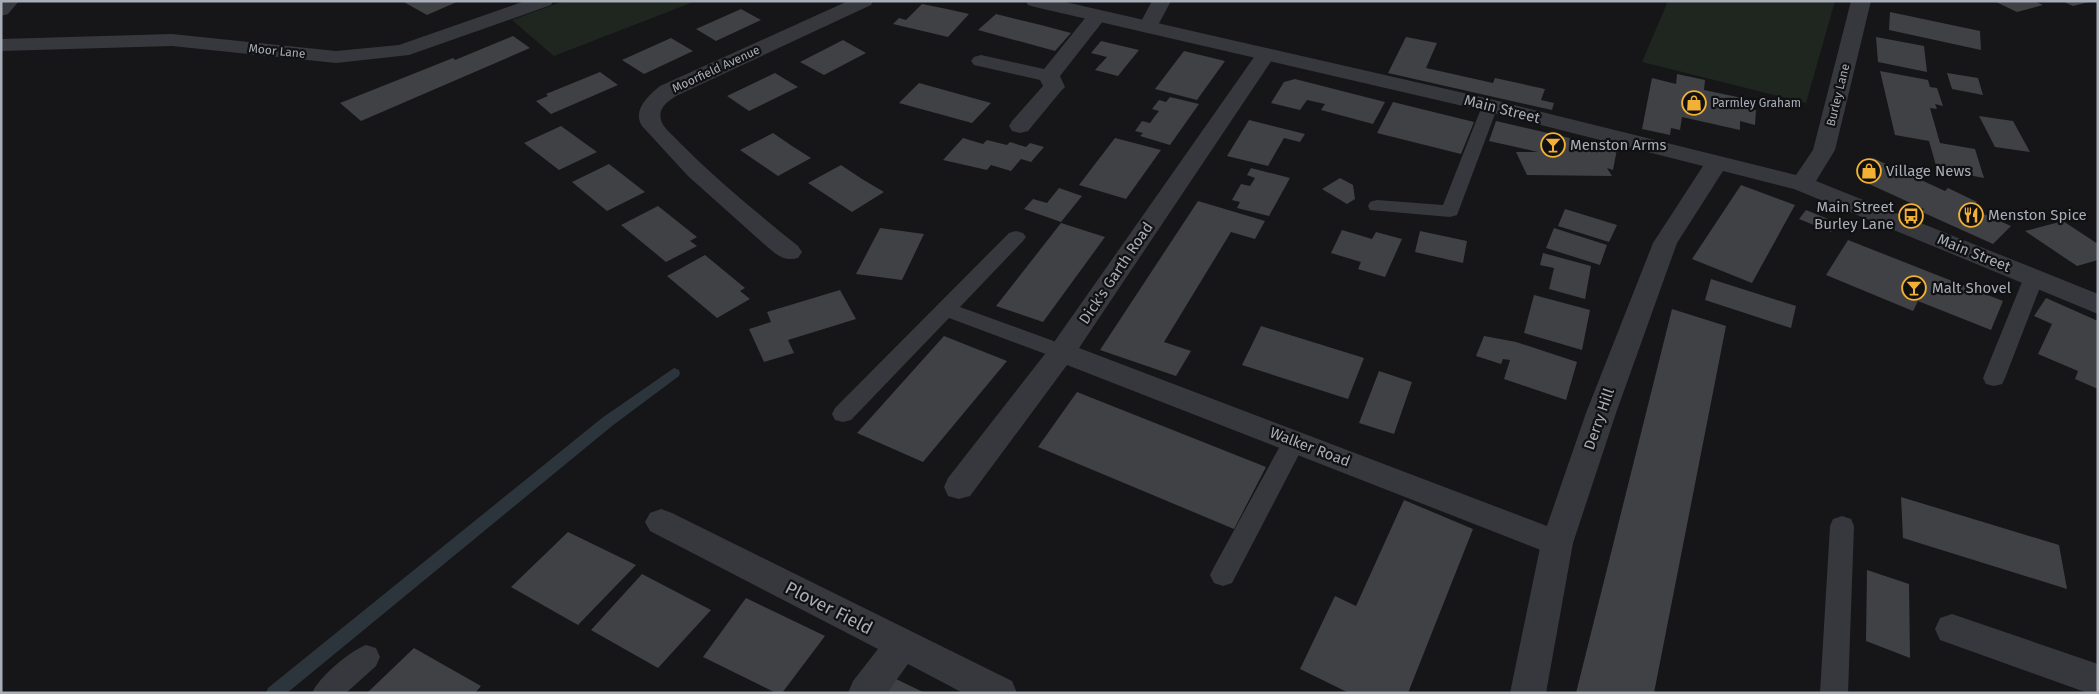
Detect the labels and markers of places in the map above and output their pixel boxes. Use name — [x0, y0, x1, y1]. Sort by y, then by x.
shop icon: Parmley Graham — [1681, 90, 1707, 116]
place label: Parmley Graham — [1712, 96, 1801, 110]
bar icon: Menston Arms — [1540, 132, 1566, 158]
place label: Menston Arms — [1570, 136, 1667, 154]
shop icon: Village News — [1856, 158, 1882, 184]
place label: Village News — [1886, 162, 1971, 180]
place label: Main Street Burley Lane — [1814, 198, 1895, 233]
restaurant icon: Menston Spice — [1958, 202, 1984, 228]
bus stop icon: Main Street Burley Lane — [1898, 203, 1924, 229]
place label: Menston Spice — [1988, 206, 2087, 224]
bar icon: Malt Shovel — [1901, 275, 1927, 301]
place label: Malt Shovel — [1932, 279, 2012, 297]

